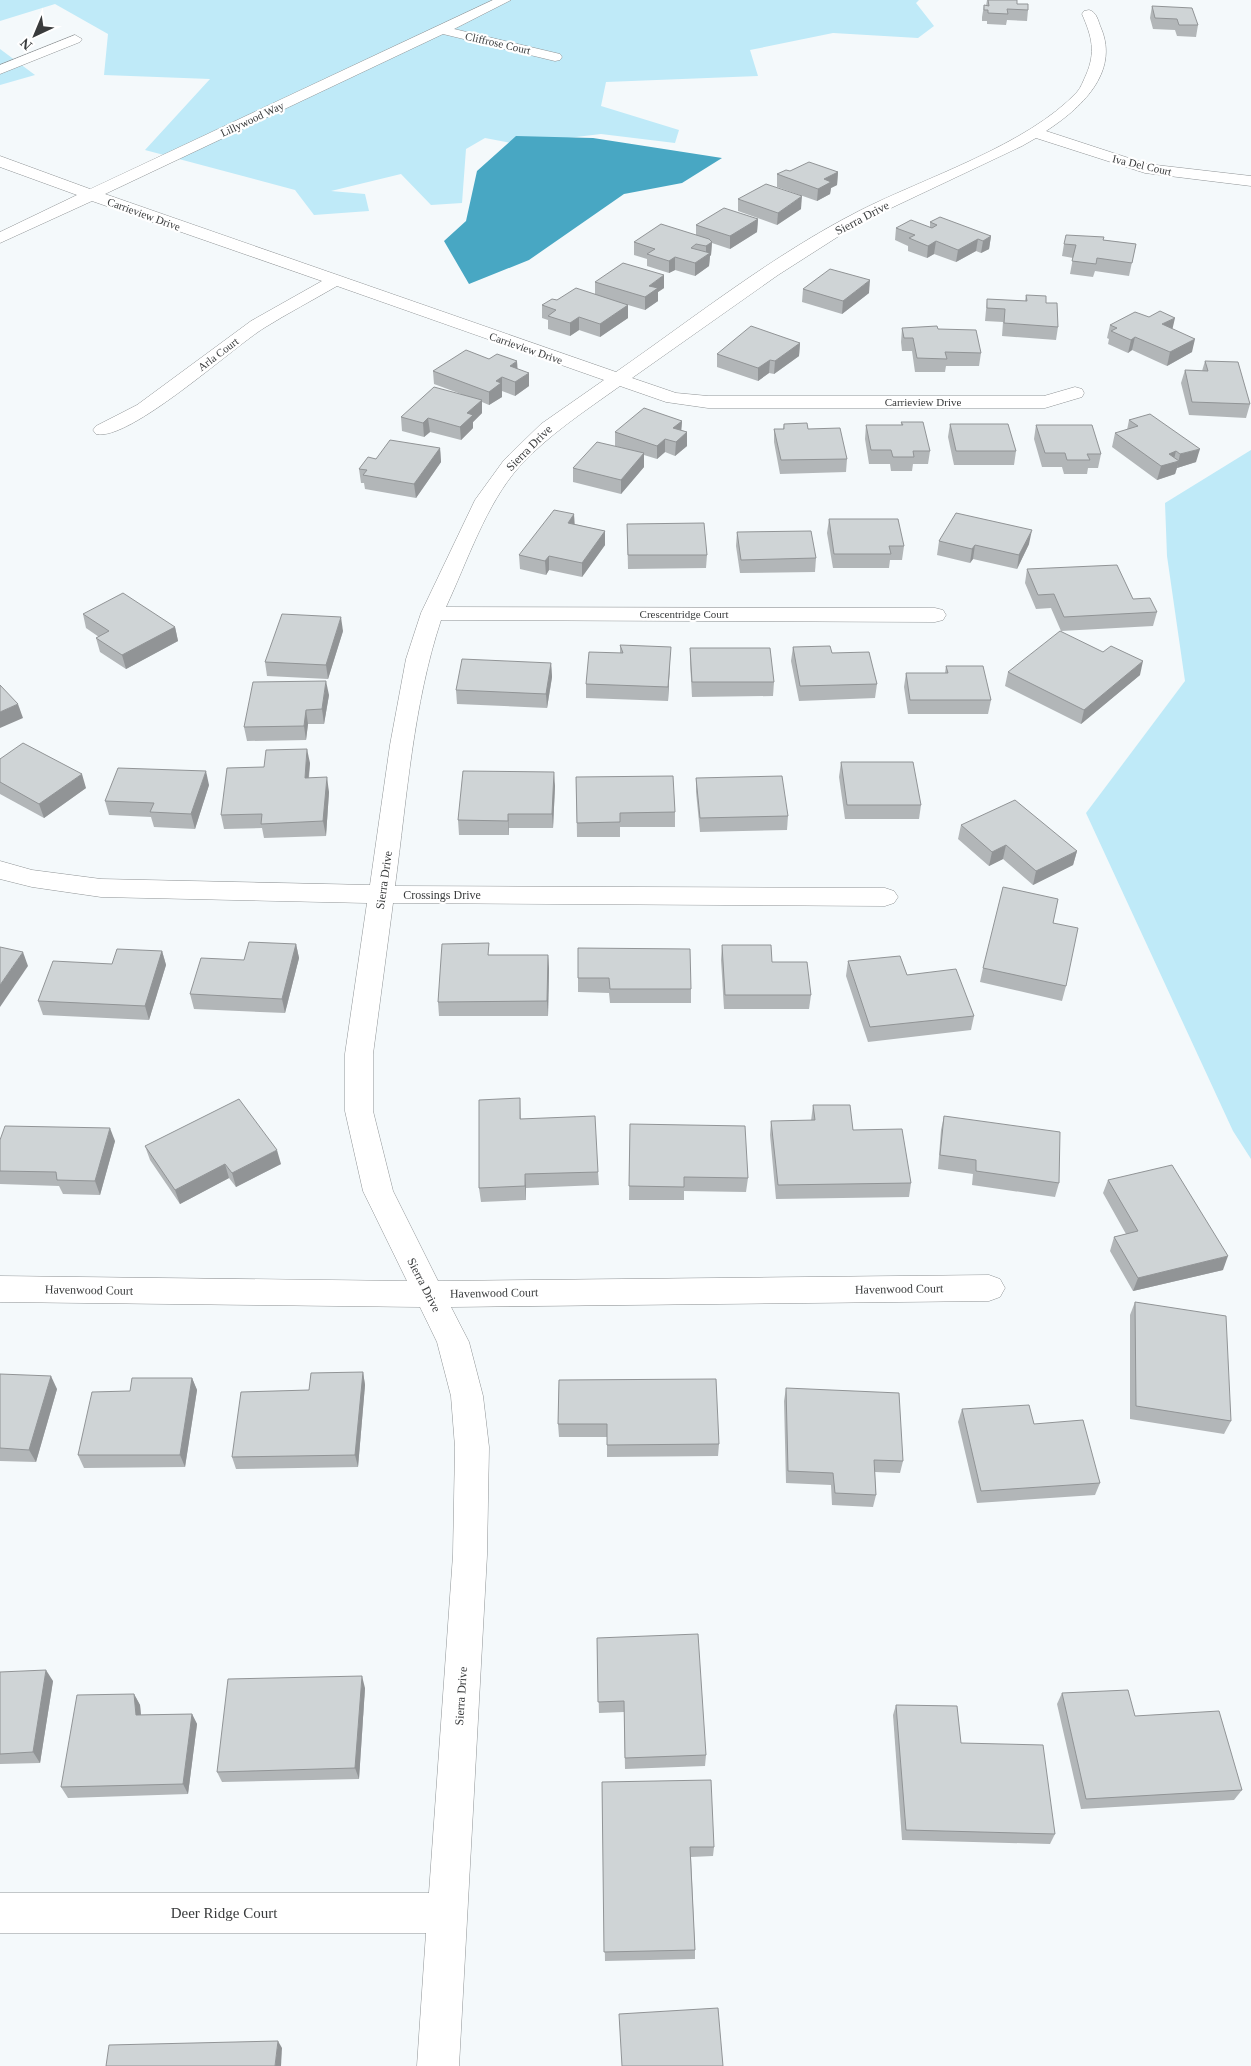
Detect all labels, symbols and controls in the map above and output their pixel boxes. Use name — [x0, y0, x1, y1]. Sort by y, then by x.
north arrow — [10, 10, 60, 60]
street label: Cliffrose Court — [464, 30, 532, 56]
text: N — [17, 35, 35, 53]
street label: Lillywood Way — [219, 99, 286, 139]
street label: Iva Del Court — [1111, 152, 1173, 178]
street label: Carrieview Drive — [106, 195, 182, 233]
street label: Sierra Drive — [833, 198, 891, 238]
street label: Carrieview Drive — [488, 330, 564, 366]
street label: Arla Court — [195, 335, 241, 373]
street label: Carrieview Drive — [885, 396, 961, 408]
street label: Sierra Drive — [503, 422, 555, 474]
street label: Crescentridge Court — [640, 608, 728, 620]
street label: Sierra Drive — [373, 850, 395, 910]
street label: Crossings Drive — [403, 888, 481, 902]
street label: Sierra Drive — [404, 1256, 444, 1314]
street label: Havenwood Court — [855, 1281, 944, 1297]
street label: Havenwood Court — [45, 1282, 134, 1298]
street label: Havenwood Court — [450, 1285, 539, 1301]
street label: Sierra Drive — [452, 1666, 470, 1726]
street label: Deer Ridge Court — [171, 1905, 278, 1921]

